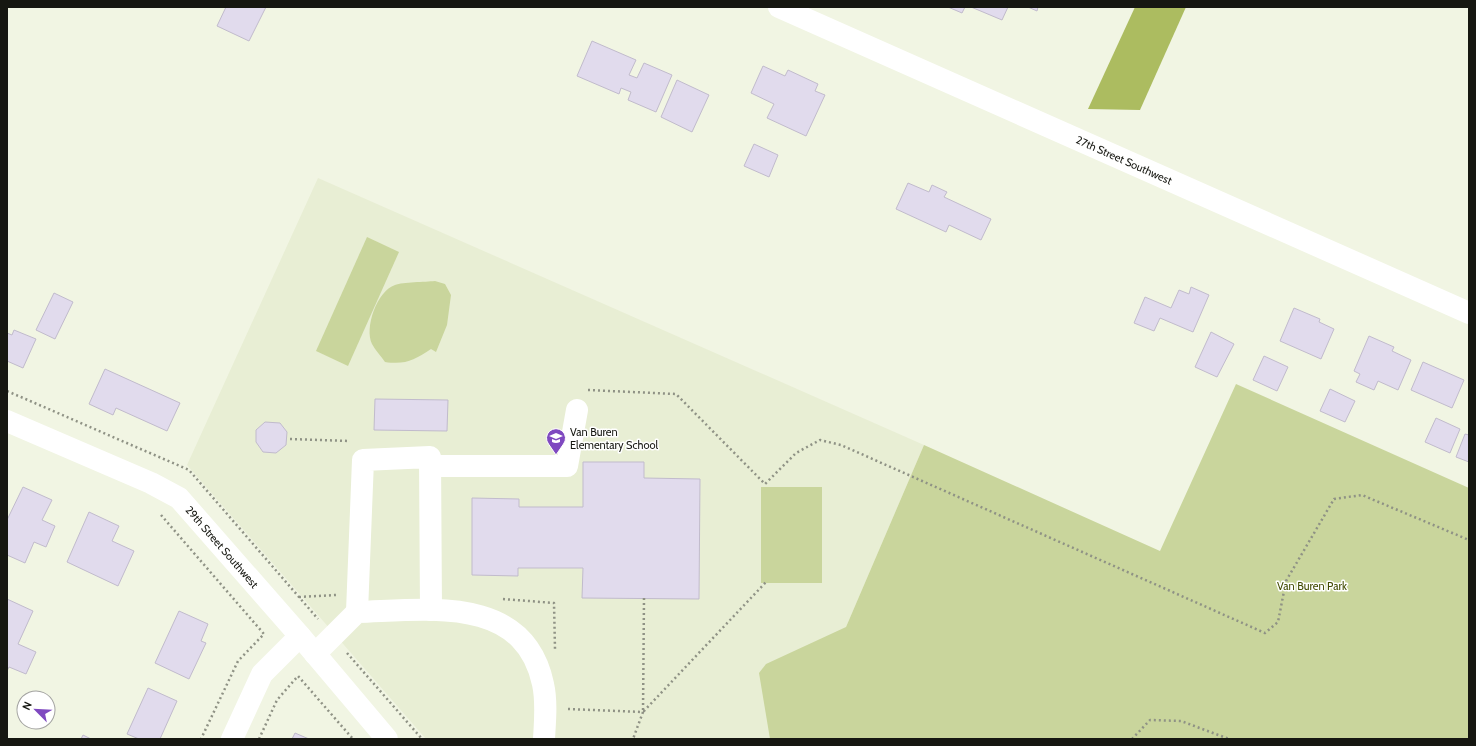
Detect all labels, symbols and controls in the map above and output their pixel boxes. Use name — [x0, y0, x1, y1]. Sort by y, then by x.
street label: 27th Street Southwest — [1074, 132, 1175, 188]
place label: Van Buren Elementary School — [570, 425, 659, 452]
school or university icon: Van Buren Elementary School — [545, 427, 567, 455]
street label: 29th Street Southwest — [182, 503, 262, 591]
park label: Van Buren Park — [1277, 579, 1347, 593]
north arrow — [16, 690, 56, 730]
text: N — [19, 700, 35, 712]

